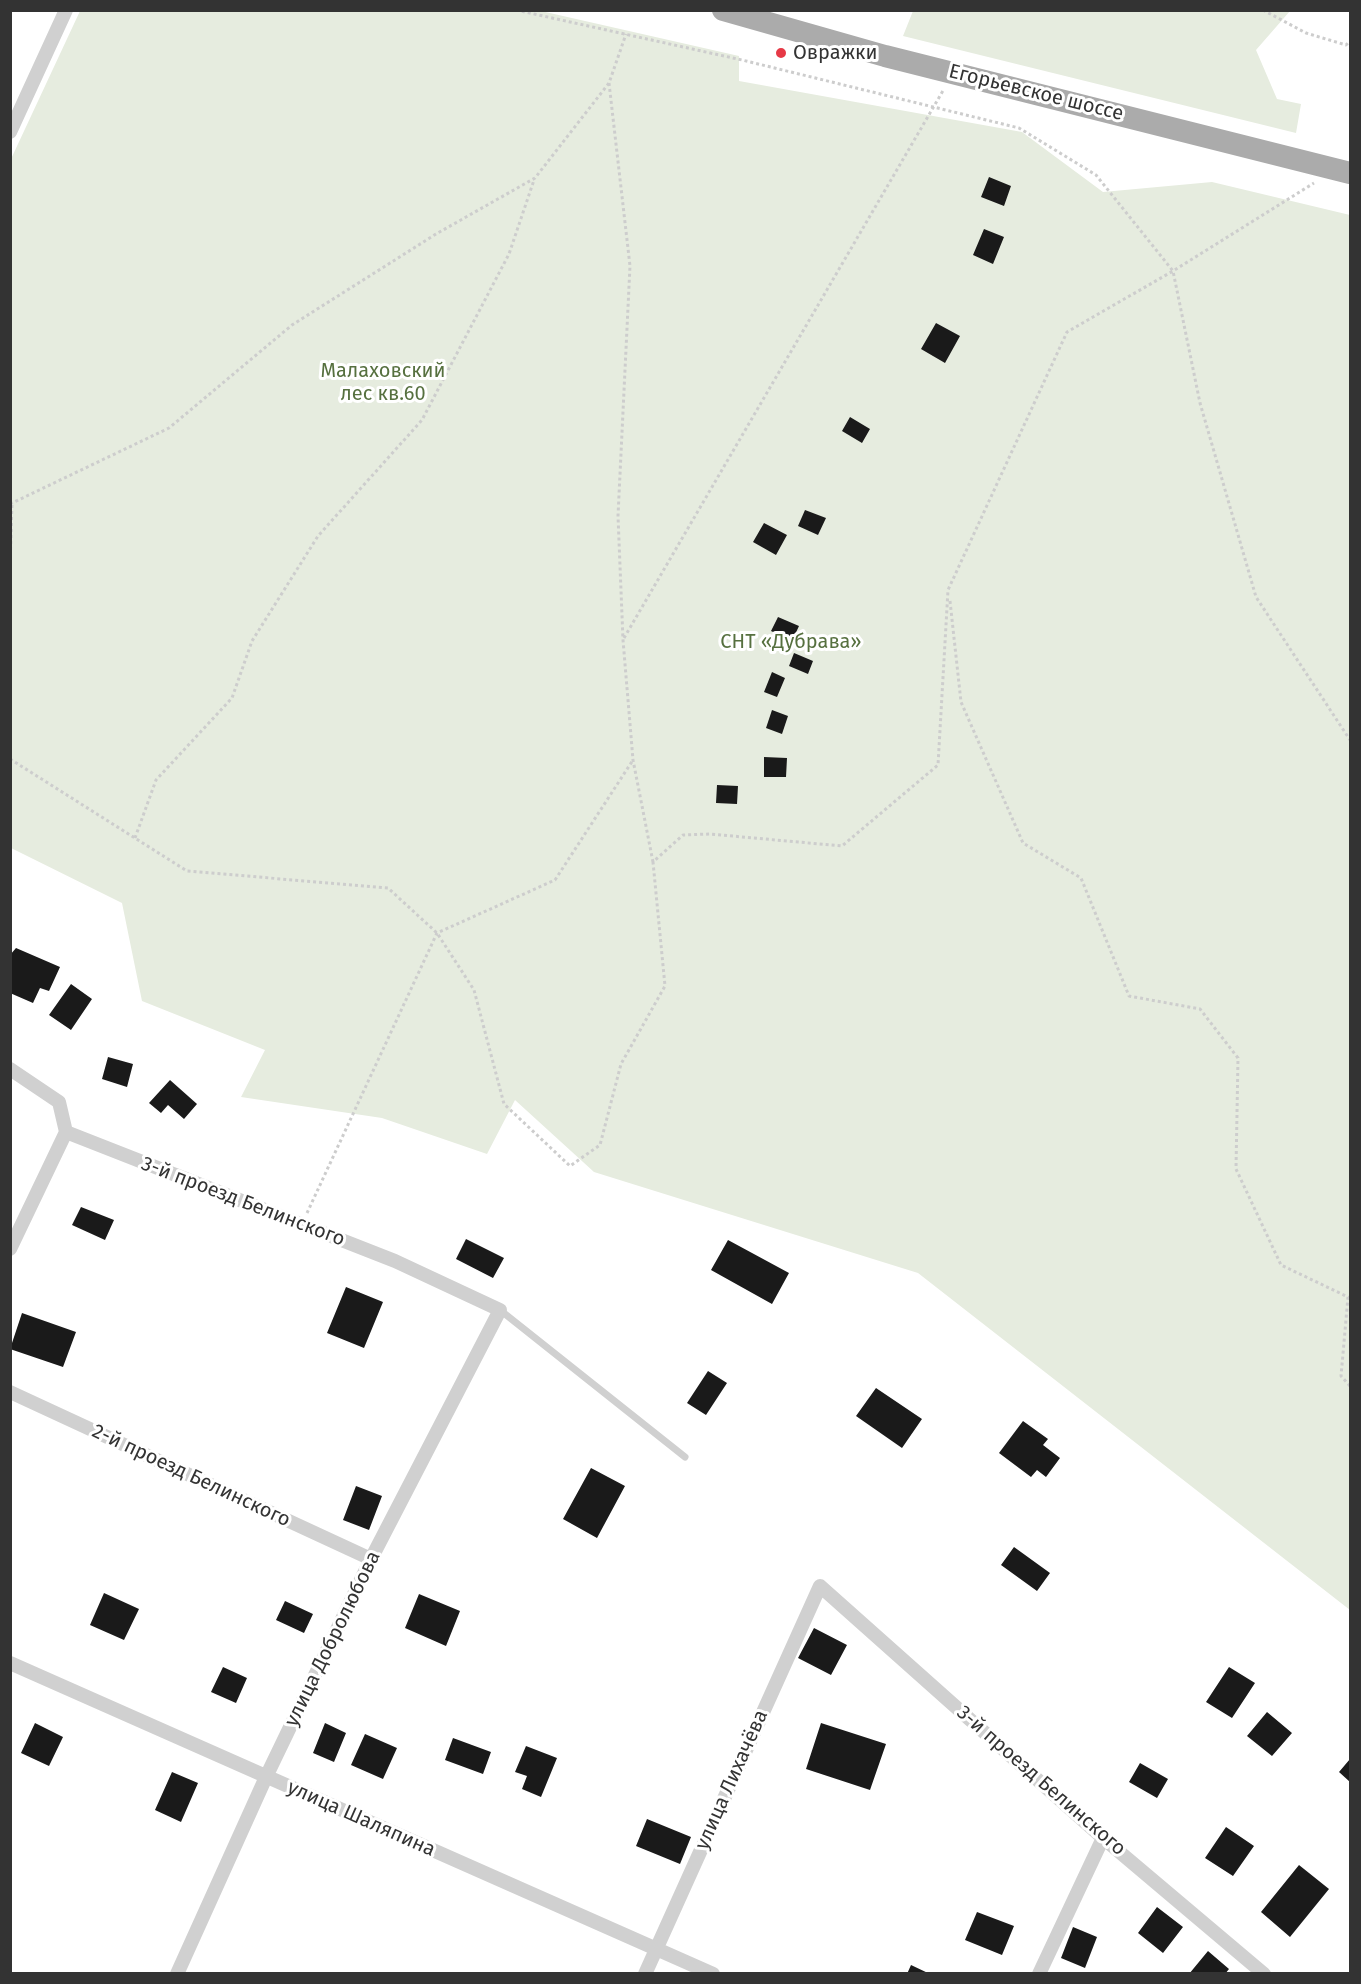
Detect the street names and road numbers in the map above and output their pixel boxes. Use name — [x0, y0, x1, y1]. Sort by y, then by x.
street label: Егорьевское шоссе — [946, 60, 1126, 126]
street label: 3-й проезд Белинского — [138, 1152, 348, 1252]
street label: 2-й проезд Белинского — [88, 1419, 294, 1533]
street label: улица Добролюбова — [280, 1547, 386, 1731]
street label: 3-й проезд Белинского — [952, 1701, 1130, 1861]
street label: улица Лихачёва — [690, 1706, 774, 1854]
street label: улица Шаляпина — [283, 1776, 439, 1862]

